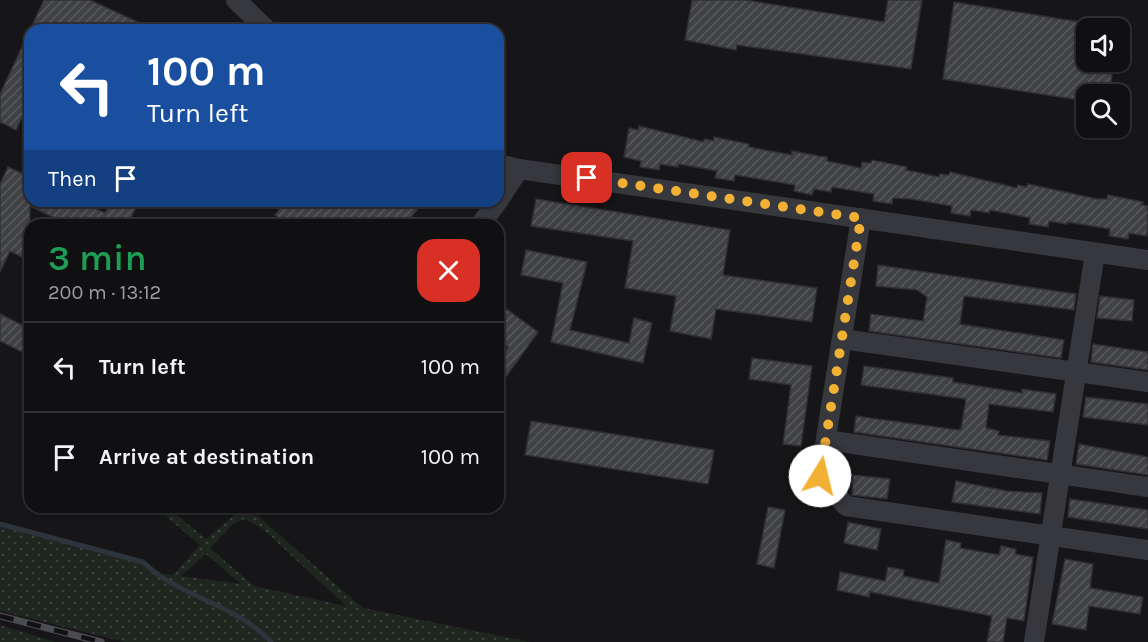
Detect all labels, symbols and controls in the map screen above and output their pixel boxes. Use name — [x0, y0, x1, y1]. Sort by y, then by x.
map controls — [1076, 18, 1130, 138]
button: sound — [1076, 18, 1130, 72]
text: 100 m — [147, 46, 266, 96]
icon: left — [48, 48, 126, 126]
button: search — [1076, 84, 1130, 138]
text: Turn left — [147, 97, 248, 129]
pin — [561, 152, 612, 203]
icon: arrive — [570, 161, 603, 194]
icon: arrive — [109, 162, 142, 195]
text: Then — [48, 166, 97, 192]
text: 3 min — [48, 237, 147, 279]
button: close — [417, 239, 480, 302]
text: 200 m · 13:12 — [48, 281, 161, 304]
icon: left — [48, 351, 81, 384]
text: Turn left — [99, 354, 186, 380]
text: 100 m — [421, 354, 480, 380]
icon: arrive — [48, 441, 81, 474]
text: Arrive at destination — [99, 444, 314, 470]
text: 100 m — [421, 444, 480, 470]
position arrow — [788, 444, 852, 508]

